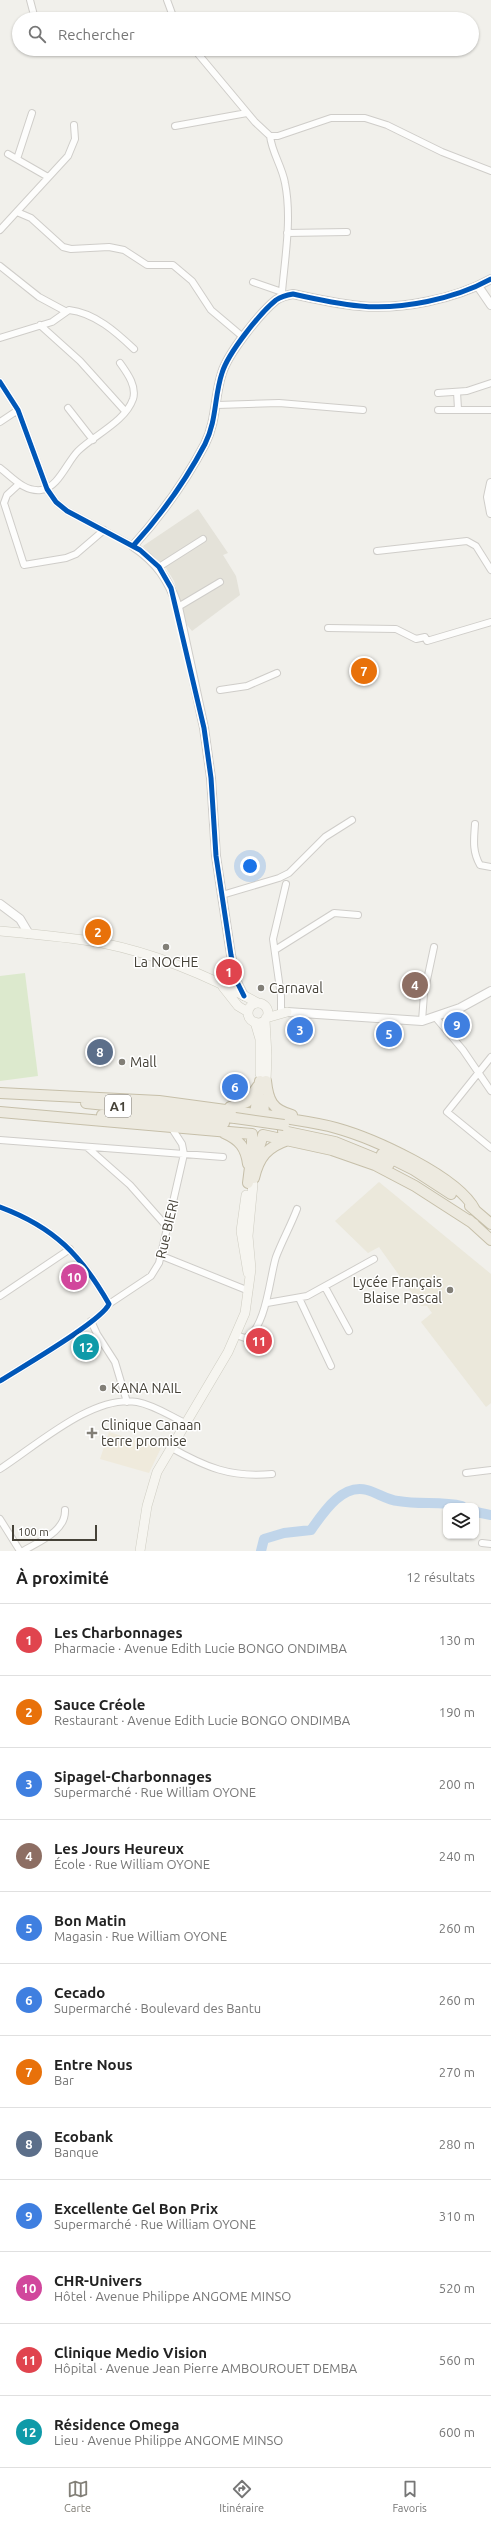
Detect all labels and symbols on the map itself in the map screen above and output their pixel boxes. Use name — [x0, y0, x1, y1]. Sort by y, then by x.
pin: 7 — [351, 656, 377, 686]
your location — [240, 856, 260, 876]
pin: 2 — [85, 917, 111, 947]
marker: La NOCHE — [161, 942, 171, 952]
place label: La NOCHE — [134, 954, 198, 970]
pin: 1 — [216, 957, 242, 987]
pin: 4 — [402, 970, 428, 1000]
place label: Carnaval — [269, 980, 323, 996]
marker: Carnaval — [256, 983, 266, 993]
pin: 9 — [444, 1010, 470, 1040]
pin: 3 — [287, 1015, 313, 1045]
pin: 5 — [376, 1019, 402, 1049]
pin: 8 — [87, 1037, 113, 1067]
place label: Mall — [130, 1054, 157, 1070]
marker: Mall — [117, 1057, 127, 1067]
pin: 6 — [222, 1072, 248, 1102]
road number: A1 — [105, 1095, 131, 1117]
street label: Rue BIERI — [152, 1198, 182, 1260]
pin: 10 — [61, 1262, 87, 1292]
place label: Lycée Français Blaise Pascal — [352, 1274, 442, 1306]
marker: Lycée Français Blaise Pascal — [445, 1285, 455, 1295]
pin: 11 — [246, 1326, 272, 1356]
pin: 12 — [73, 1332, 99, 1362]
place label: KANA NAIL — [111, 1380, 181, 1396]
marker: KANA NAIL — [98, 1383, 108, 1393]
place label: Clinique Canaan terre promise — [101, 1417, 201, 1449]
marker: Clinique Canaan terre promise — [86, 1427, 98, 1439]
scale bar — [12, 1523, 97, 1542]

